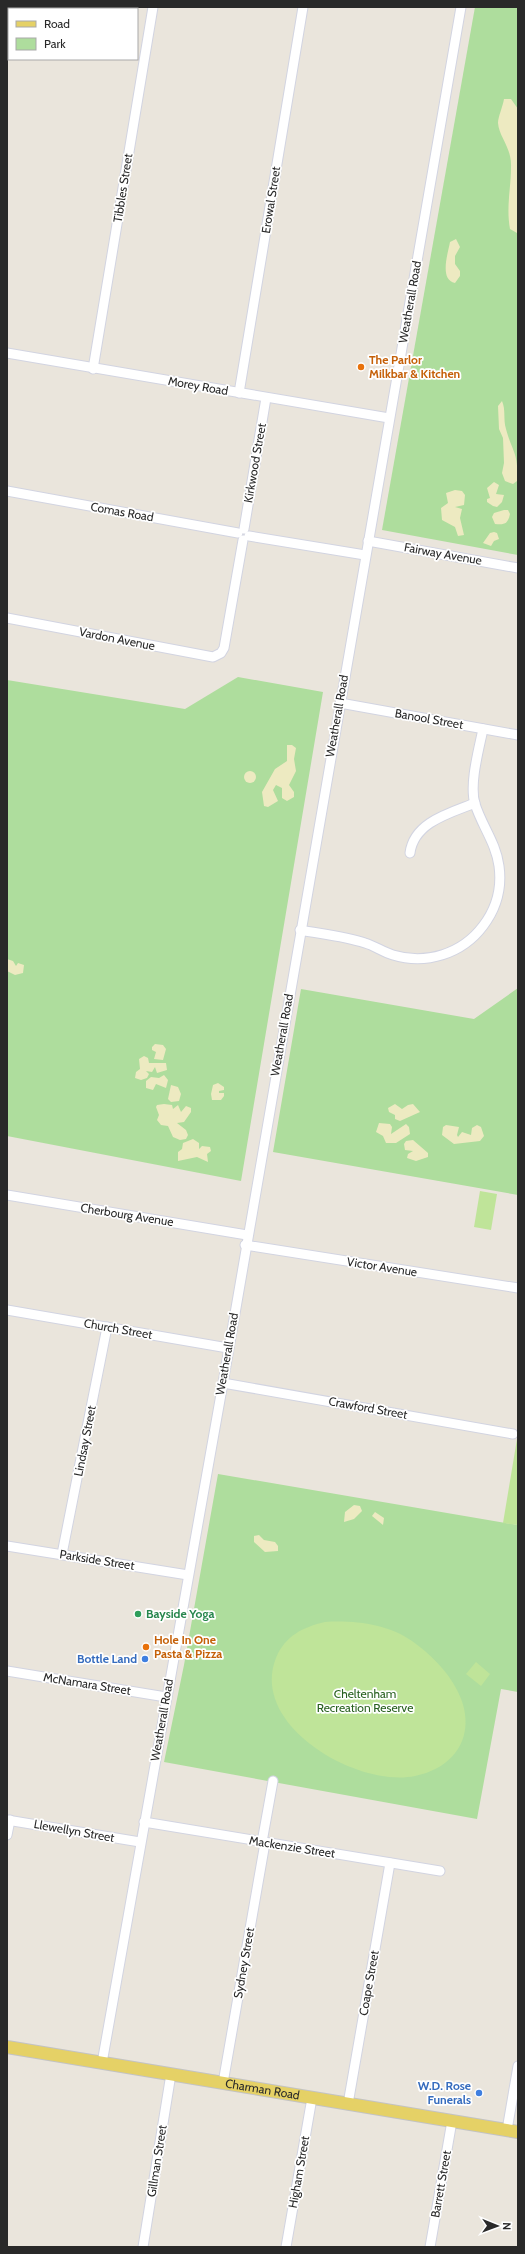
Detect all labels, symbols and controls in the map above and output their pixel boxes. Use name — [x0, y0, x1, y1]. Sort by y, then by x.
legend — [8, 8, 138, 60]
text: Road — [44, 16, 70, 31]
text: Park — [44, 36, 66, 51]
street label: Tibbles Street — [110, 152, 135, 223]
street label: Erowal Street — [258, 165, 283, 234]
street label: Weatherall Road — [395, 260, 424, 344]
place label: The Parlor Milkbar & Kitchen — [369, 352, 460, 381]
marker: The Parlor Milkbar & Kitchen — [356, 362, 366, 372]
street label: Morey Road — [167, 373, 229, 398]
street label: Kirkwood Street — [240, 422, 269, 504]
street label: Comas Road — [89, 499, 155, 524]
street label: Fairway Avenue — [403, 539, 483, 568]
street label: Vardon Avenue — [78, 624, 156, 653]
street label: Weatherall Road — [322, 674, 351, 758]
street label: Banool Street — [394, 705, 464, 732]
street label: Weatherall Road — [267, 993, 296, 1077]
street label: Cherbourg Avenue — [80, 1200, 175, 1229]
street label: Victor Avenue — [346, 1254, 418, 1279]
street label: Weatherall Road — [212, 1312, 241, 1396]
street label: Church Street — [83, 1315, 154, 1342]
street label: Crawford Street — [328, 1393, 409, 1422]
street label: Lindsay Street — [70, 1404, 99, 1478]
street label: Parkside Street — [59, 1546, 136, 1573]
place label: Bayside Yoga — [146, 1606, 214, 1621]
marker: Bayside Yoga — [133, 1609, 143, 1619]
place label: Hole In One Pasta & Pizza — [154, 1632, 222, 1661]
marker: Hole In One Pasta & Pizza — [141, 1642, 151, 1652]
place label: Bottle Land — [77, 1651, 137, 1666]
marker: Bottle Land — [140, 1654, 150, 1664]
street label: McNamara Street — [42, 1669, 132, 1698]
street label: Weatherall Road — [147, 1678, 176, 1762]
park label: Cheltenham Recreation Reserve — [317, 1686, 413, 1715]
street label: Llewellyn Street — [33, 1816, 116, 1845]
street label: Mackenzie Street — [248, 1832, 336, 1861]
street label: Sydney Street — [230, 1926, 257, 2000]
street label: Coape Street — [355, 1949, 382, 2017]
street label: Charman Road — [224, 2075, 301, 2103]
place label: W.D. Rose Funerals — [418, 2078, 471, 2107]
marker: W.D. Rose Funerals — [474, 2088, 484, 2098]
street label: Gillman Street — [143, 2124, 170, 2198]
street label: Higham Street — [285, 2135, 312, 2209]
street label: Barrett Street — [427, 2149, 454, 2219]
north arrow — [477, 2206, 517, 2246]
text: N — [500, 2222, 514, 2230]

